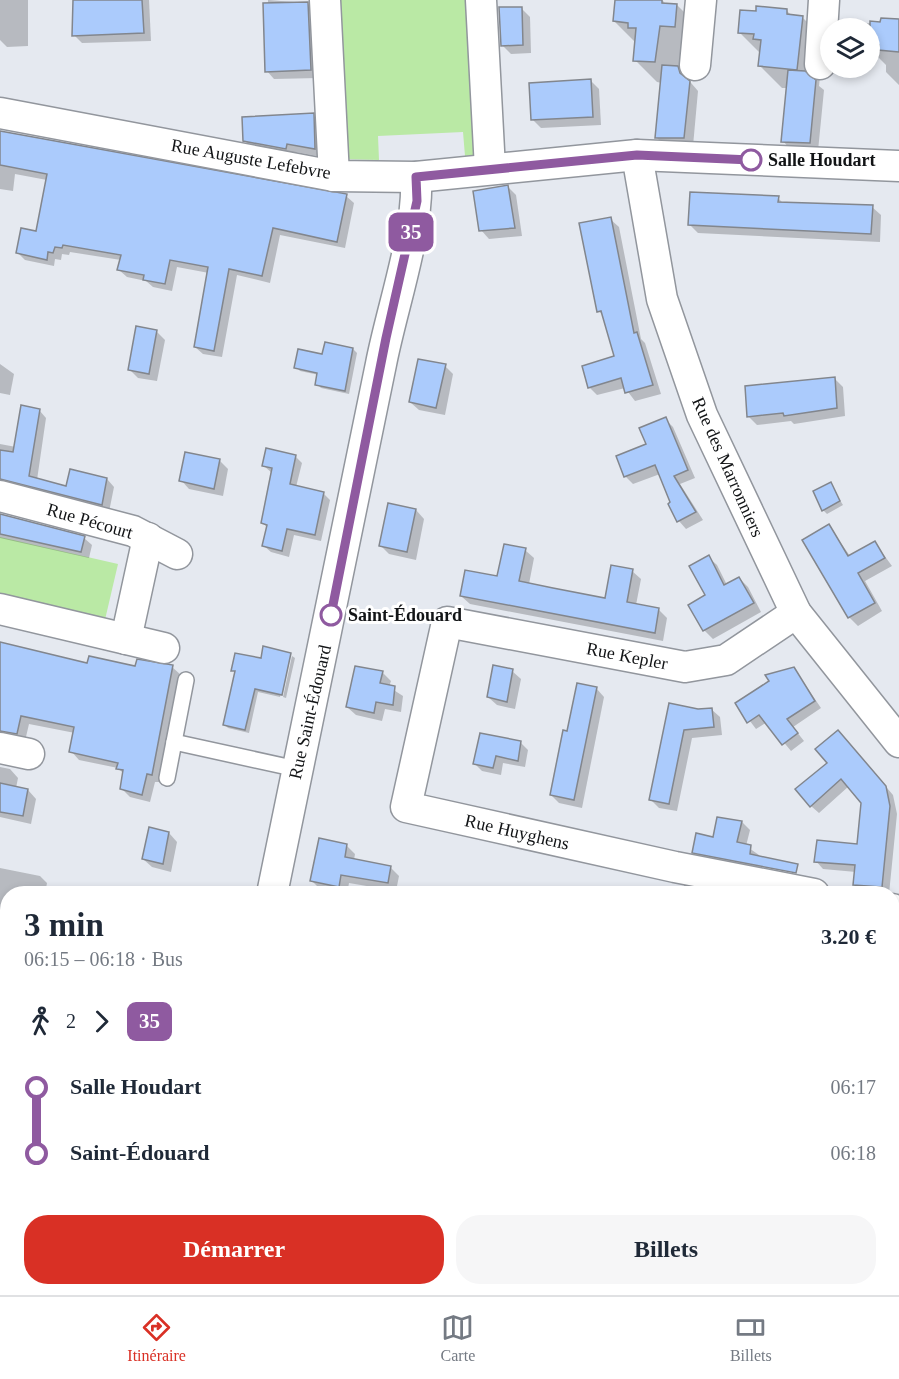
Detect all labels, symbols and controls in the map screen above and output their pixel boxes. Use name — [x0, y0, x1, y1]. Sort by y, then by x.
map controls — [820, 18, 880, 78]
button: layers — [820, 18, 880, 78]
street label: Rue Auguste Lefebvre — [170, 135, 332, 183]
marker: Salle Houdart — [740, 149, 762, 171]
place label: Salle Houdart — [768, 150, 876, 170]
line badge: 35 — [384, 212, 438, 252]
text: 35 — [401, 220, 422, 244]
street label: Rue des Marronniers — [688, 394, 768, 540]
street label: Rue Pécourt — [45, 499, 135, 543]
marker: Saint-Édouard — [320, 604, 342, 626]
place label: Saint-Édouard — [348, 604, 462, 625]
street label: Rue Kepler — [585, 638, 669, 674]
street label: Rue Saint-Édouard — [284, 643, 335, 781]
street label: Rue Huyghens — [463, 810, 571, 854]
text: 3 min — [24, 907, 104, 943]
text: 3.20 € — [821, 924, 876, 949]
text: 06:15 – 06:18 · Bus — [24, 948, 183, 970]
icon: walk — [24, 1005, 57, 1038]
icon: forward — [85, 1005, 118, 1038]
text: 35 — [139, 1009, 160, 1033]
text: 2 — [66, 1010, 76, 1032]
text: Salle Houdart — [70, 1074, 201, 1099]
text: 06:17 — [830, 1076, 876, 1098]
text: Saint-Édouard — [70, 1140, 209, 1165]
text: 06:18 — [830, 1142, 876, 1164]
button: Démarrer — [24, 1215, 444, 1284]
button: Billets — [456, 1215, 876, 1284]
tab: Itinéraire — [127, 1311, 186, 1365]
tab: Carte — [441, 1311, 475, 1365]
tab: Billets — [730, 1311, 772, 1365]

